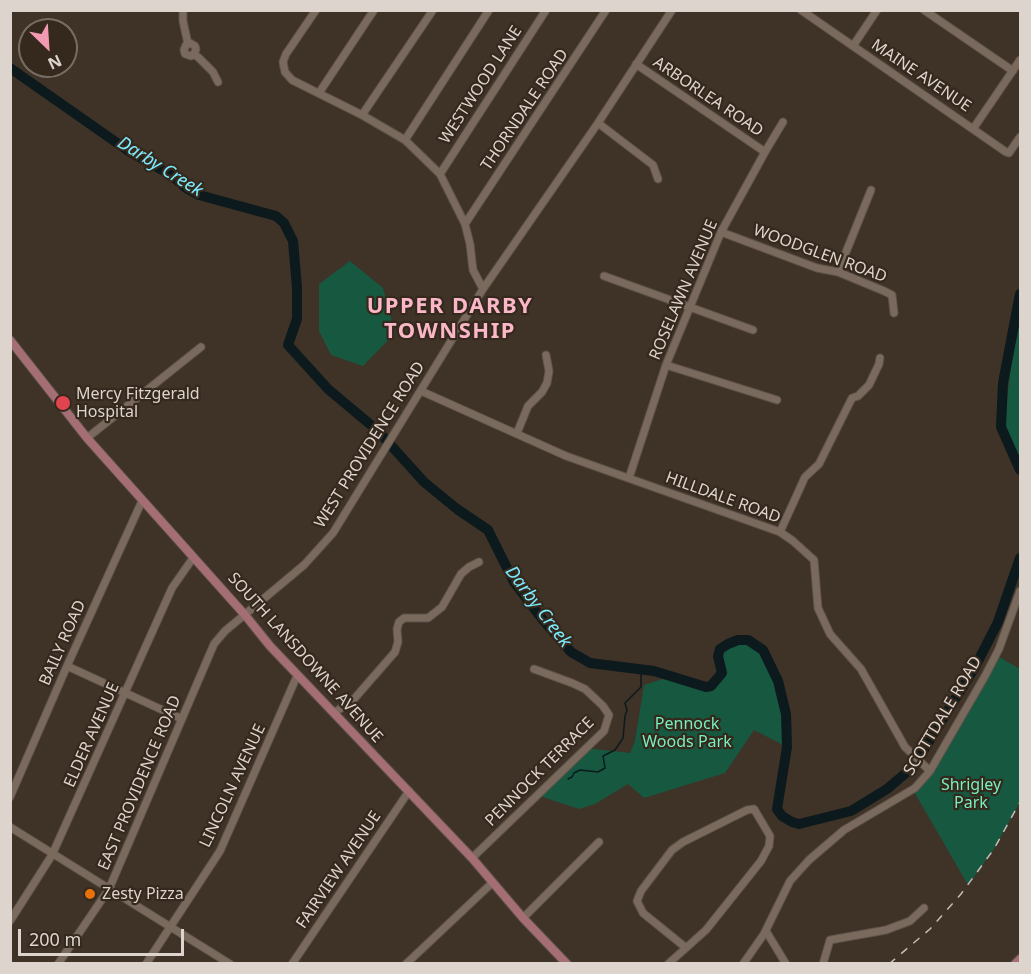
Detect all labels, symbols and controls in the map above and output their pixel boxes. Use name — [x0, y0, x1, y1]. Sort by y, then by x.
north arrow — [18, 18, 78, 78]
street label: WESTWOOD LANE — [436, 22, 526, 148]
street label: MAINE AVENUE — [867, 36, 975, 116]
street label: THORNDALE ROAD — [477, 46, 573, 174]
text: N — [44, 50, 65, 75]
street label: ARBORLEA ROAD — [649, 53, 767, 141]
water label: Darby Creek — [113, 132, 207, 202]
street label: ROSELAWN AVENUE — [646, 217, 722, 363]
street label: WOODGLEN ROAD — [751, 221, 889, 287]
district label: UPPER DARBY TOWNSHIP — [367, 294, 533, 346]
street label: WEST PROVIDENCE ROAD — [311, 358, 429, 532]
place label: Mercy Fitzgerald Hospital — [76, 384, 200, 422]
marker: Mercy Fitzgerald Hospital — [54, 394, 72, 412]
street label: HILLDALE ROAD — [663, 468, 783, 528]
water label: Darby Creek — [500, 562, 576, 652]
street label: SOUTH LANSDOWNE AVENUE — [223, 569, 387, 747]
street label: BAILY ROAD — [36, 597, 90, 689]
street label: SCOTTDALE ROAD — [900, 653, 986, 779]
street label: ELDER AVENUE — [60, 680, 124, 790]
street label: EAST PROVIDENCE ROAD — [94, 693, 186, 873]
street label: PENNOCK TERRACE — [482, 714, 598, 830]
park label: Pennock Woods Park — [642, 714, 732, 752]
street label: LINCOLN AVENUE — [196, 721, 270, 851]
park label: Shrigley Park — [941, 775, 1001, 813]
street label: FAIRVIEW AVENUE — [293, 808, 385, 932]
place label: Zesty Pizza — [102, 884, 184, 904]
marker: Zesty Pizza — [83, 887, 97, 901]
scale bar — [21, 917, 188, 955]
text: 200 m — [29, 927, 81, 951]

